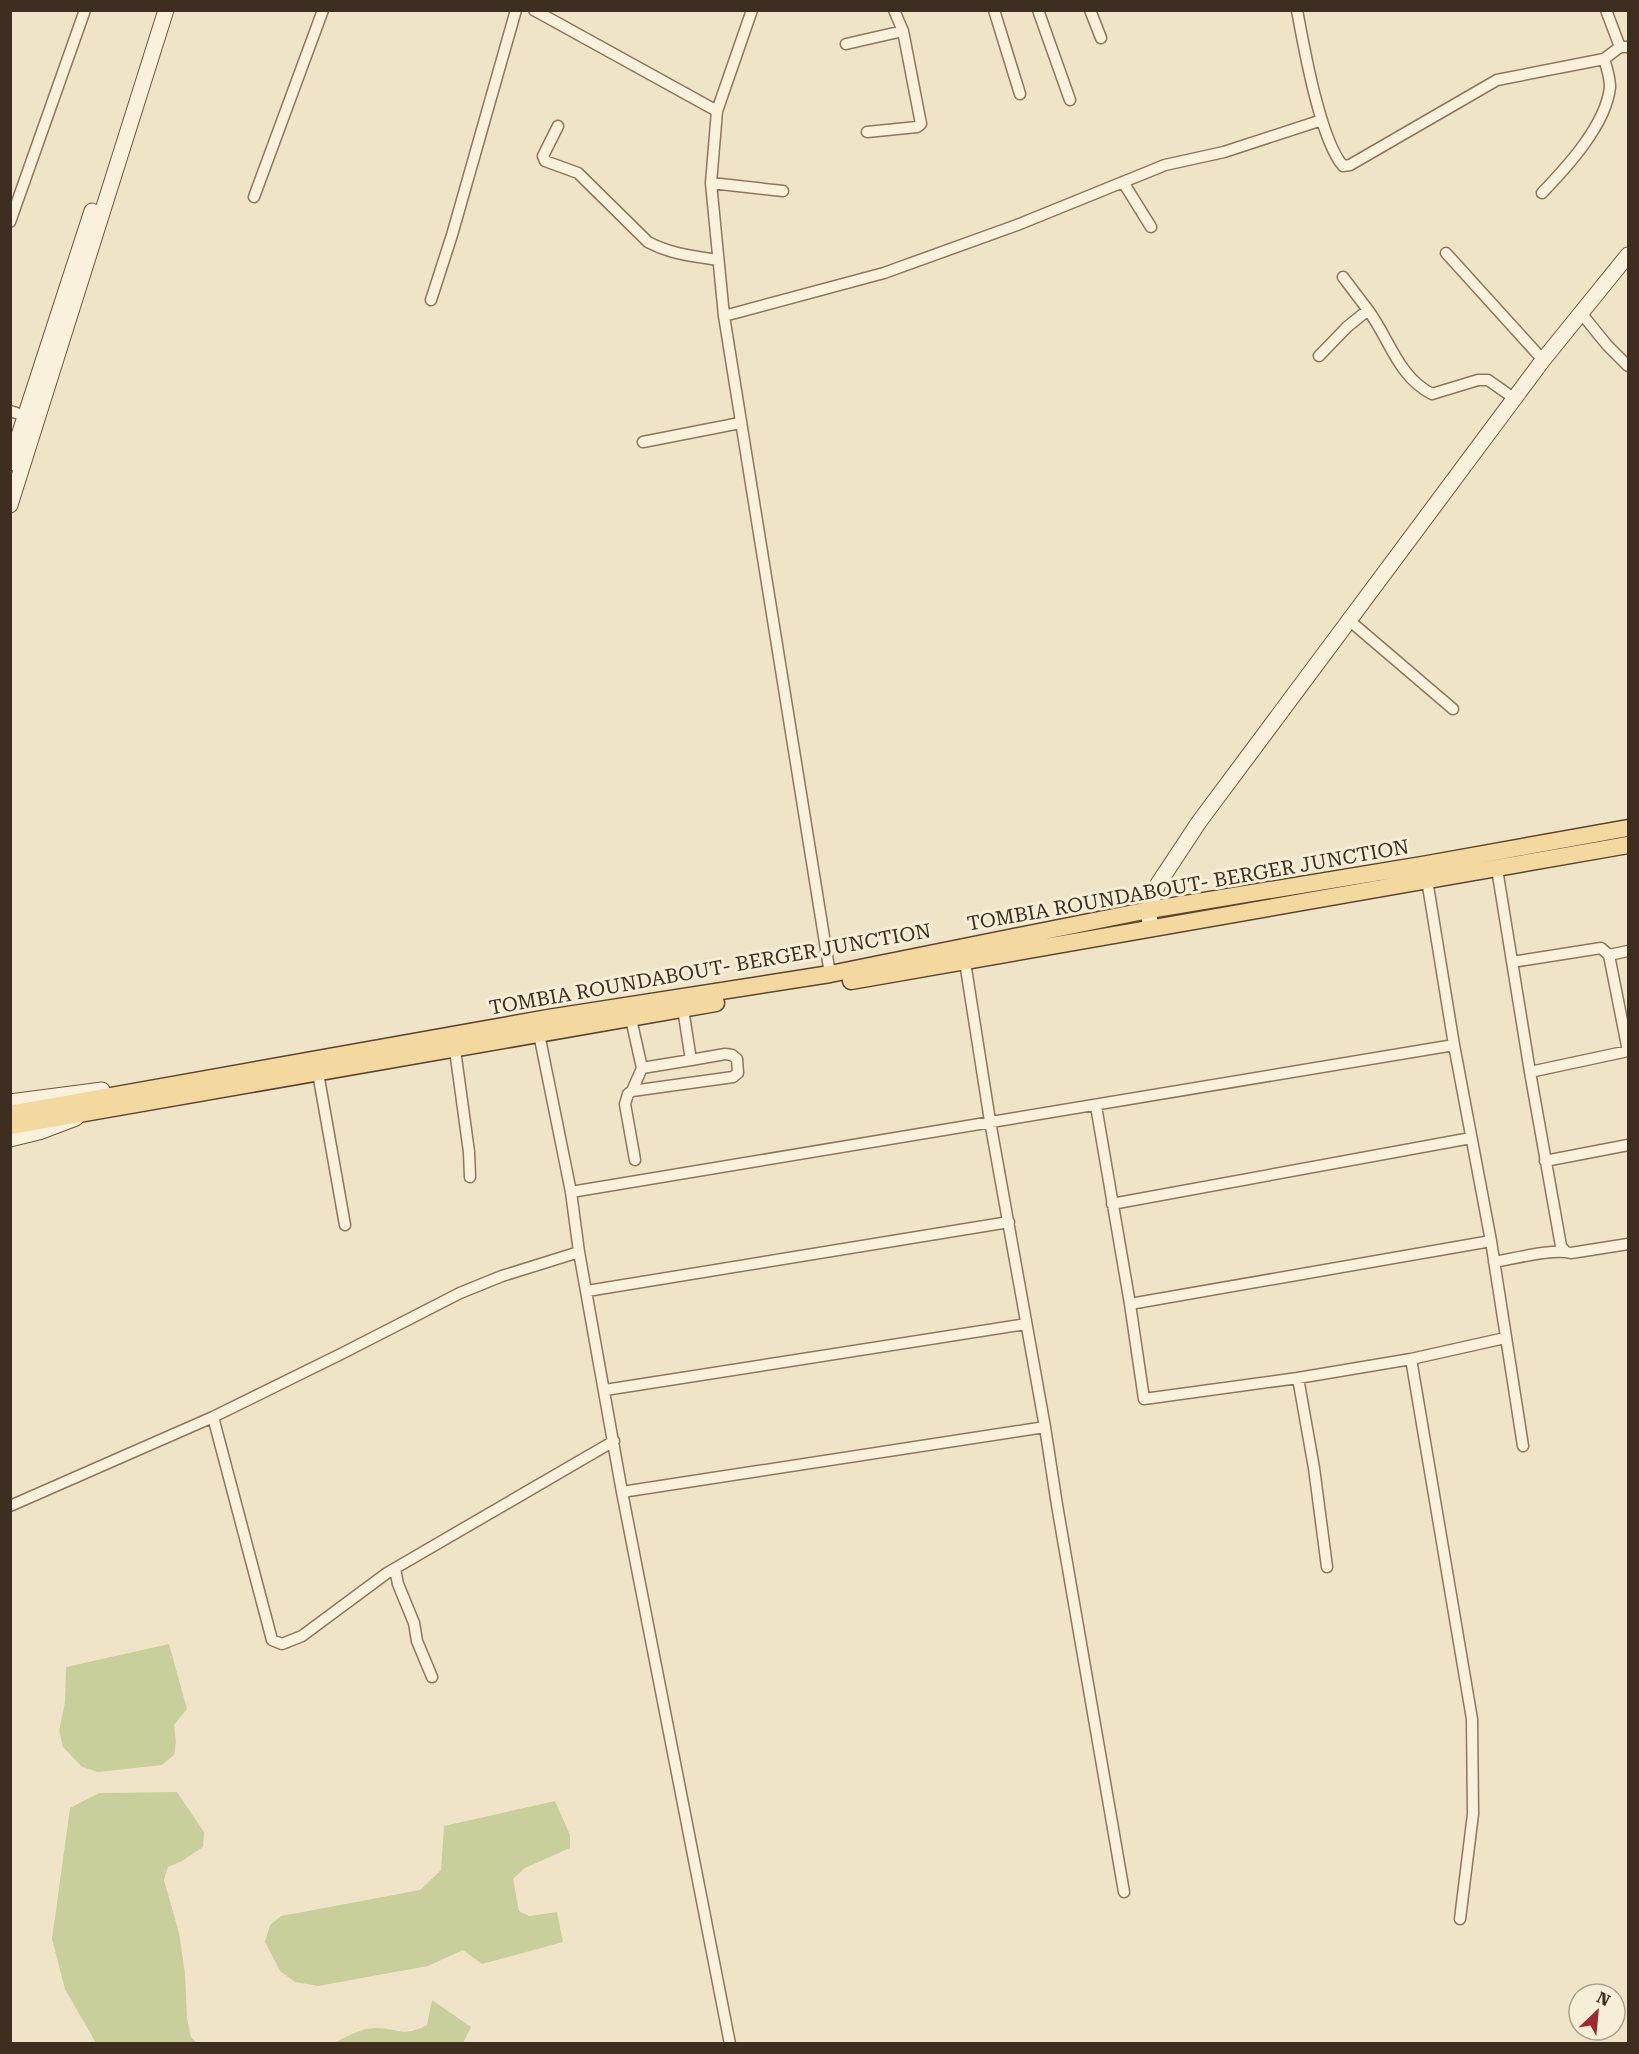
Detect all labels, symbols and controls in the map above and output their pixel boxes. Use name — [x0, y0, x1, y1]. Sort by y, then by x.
street label: TOMBIA ROUNDABOUT- BERGER JUNCTION — [965, 834, 1411, 936]
street label: TOMBIA ROUNDABOUT- BERGER JUNCTION — [487, 918, 933, 1020]
north arrow — [1567, 1982, 1627, 2042]
text: N — [1594, 1988, 1613, 2010]

